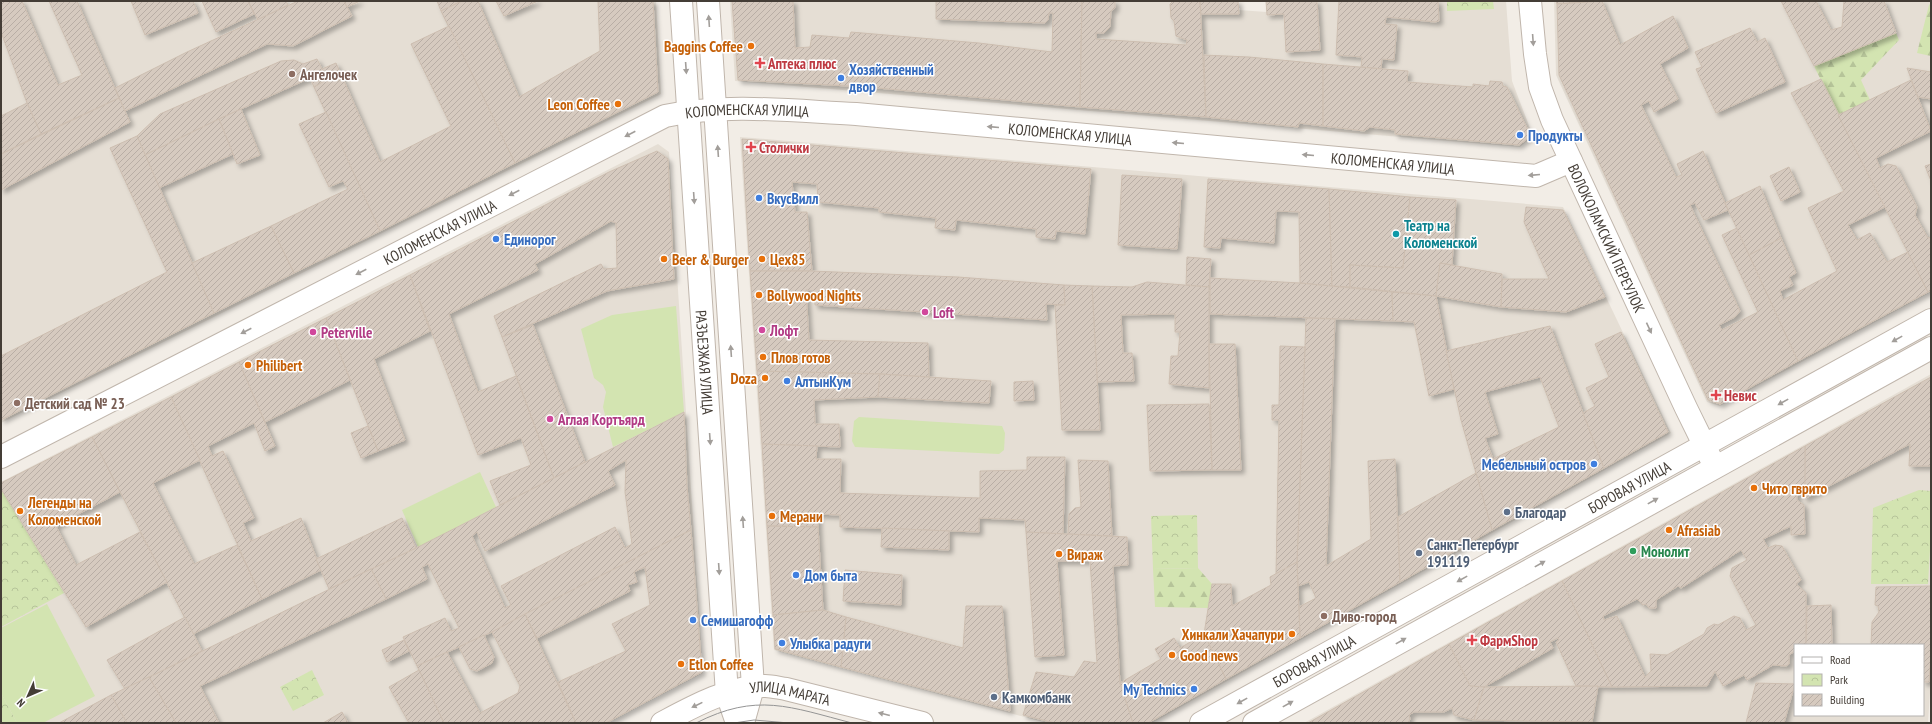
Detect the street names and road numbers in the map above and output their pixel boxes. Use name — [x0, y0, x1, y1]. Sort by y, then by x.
street label: КОЛОМЕНСКАЯ УЛИЦА — [684, 99, 811, 122]
street label: КОЛОМЕНСКАЯ УЛИЦА — [1007, 118, 1134, 149]
street label: КОЛОМЕНСКАЯ УЛИЦА — [1330, 148, 1456, 178]
street label: ВОЛОКОЛАМСКИЙ ПЕРЕУЛОК — [1564, 161, 1650, 316]
street label: КОЛОМЕНСКАЯ УЛИЦА — [380, 195, 500, 269]
street label: РАЗЪЕЗЖАЯ УЛИЦА — [692, 309, 718, 416]
street label: БОРОВАЯ УЛИЦА — [1584, 456, 1674, 517]
street label: БОРОВАЯ УЛИЦА — [1269, 630, 1359, 691]
street label: УЛИЦА МАРАТА — [748, 676, 833, 709]

